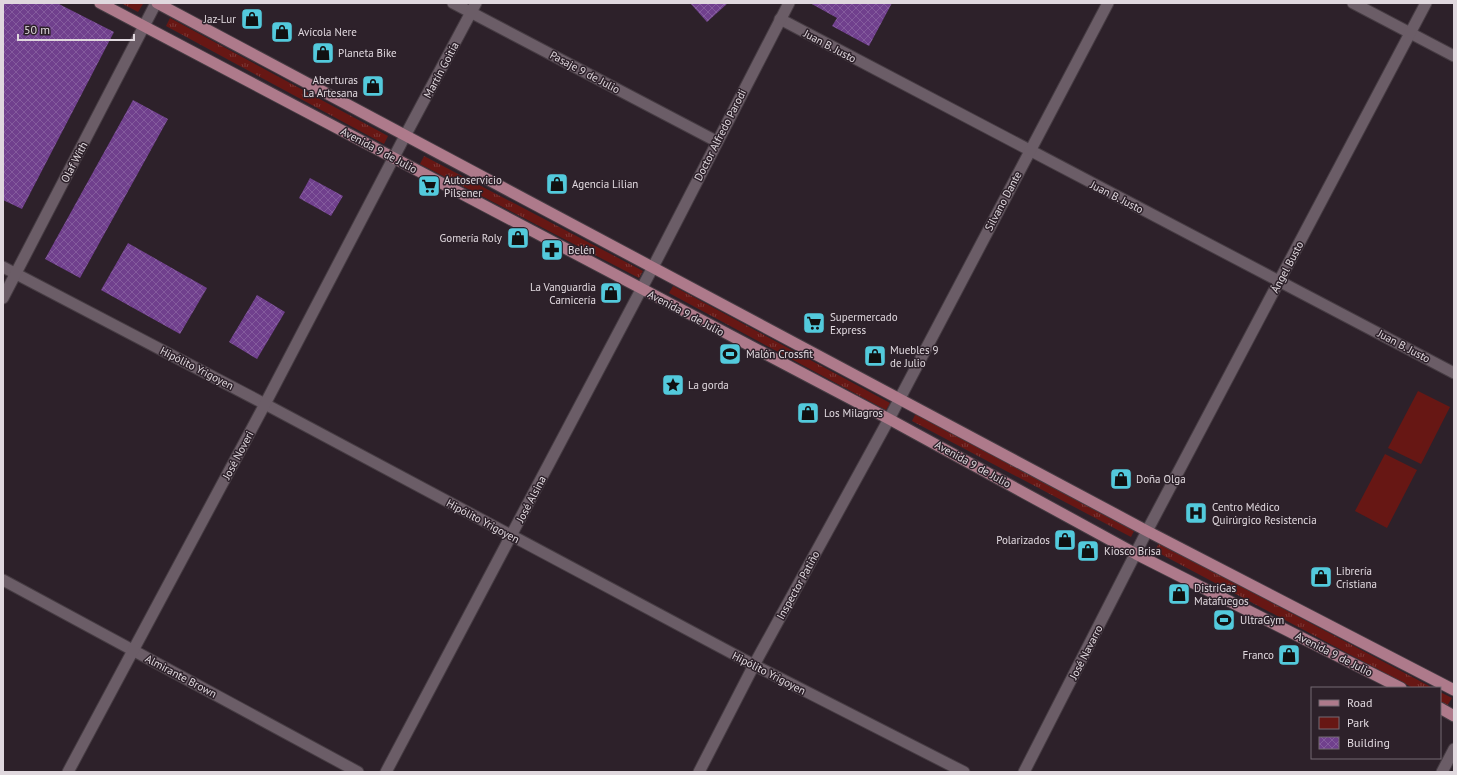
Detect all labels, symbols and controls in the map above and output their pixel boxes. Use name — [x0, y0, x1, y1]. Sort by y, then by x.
shop icon: Jaz-Lur — [239, 6, 265, 32]
place label: Jaz-Lur — [203, 12, 236, 26]
scale bar — [18, 16, 134, 42]
shop icon: Avícola Nere — [269, 19, 295, 45]
text: 50 m — [24, 22, 50, 37]
place label: Avícola Nere — [298, 25, 357, 39]
street label: Juan B. Justo — [800, 26, 859, 66]
shop icon: Planeta Bike — [310, 40, 336, 66]
street label: Martín Goitía — [420, 40, 462, 100]
place label: Planeta Bike — [338, 46, 397, 60]
street label: Pasaje 9 de Julio — [548, 48, 623, 96]
place label: Aberturas La Artesana — [303, 73, 358, 100]
shop icon: Aberturas La Artesana — [360, 73, 386, 99]
street label: Doctor Alfredo Parodi — [691, 87, 749, 183]
street label: Avenida 9 de Julio — [338, 124, 420, 176]
street label: Olaf With — [57, 139, 91, 185]
street label: Silvano Dante — [981, 168, 1025, 233]
shop icon: Agencia Lilian — [544, 171, 570, 197]
supermarket icon: Autoservicio Pilsener — [416, 173, 442, 199]
place label: Autoservicio Pilsener — [444, 173, 502, 200]
place label: Agencia Lilian — [572, 177, 638, 191]
street label: Juan B. Justo — [1087, 177, 1146, 216]
shop icon: Gomería Roly — [505, 225, 531, 251]
place label: Gomería Roly — [440, 231, 503, 245]
pharmacy icon: Belén — [539, 237, 565, 263]
street label: Ángel Busto — [1268, 239, 1307, 295]
place label: Belén — [568, 243, 595, 257]
place label: La Vanguardia Carnicería — [530, 280, 596, 307]
shop icon: La Vanguardia Carnicería — [598, 280, 624, 306]
street label: Avenida 9 de Julio — [645, 287, 727, 339]
supermarket icon: Supermercado Express — [801, 310, 827, 336]
place label: Supermercado Express — [830, 310, 898, 337]
street label: Juan B. Justo — [1374, 326, 1433, 366]
sports icon: Malón Crossfit — [717, 341, 743, 367]
street label: Hipólito Yrigoyen — [158, 343, 236, 393]
shop icon: Muebles 9 de Julio — [862, 343, 888, 369]
place label: Muebles 9 de Julio — [890, 343, 939, 370]
place label: Malón Crossfit — [746, 347, 813, 361]
place icon: La gorda — [660, 372, 686, 398]
place label: La gorda — [688, 378, 729, 392]
shop icon: Los Milagros — [795, 400, 821, 426]
place label: Los Milagros — [824, 406, 883, 420]
street label: José Noveri — [219, 428, 257, 483]
street label: Avenida 9 de Julio — [933, 437, 1014, 491]
shop icon: Doña Olga — [1108, 466, 1134, 492]
place label: Doña Olga — [1136, 472, 1186, 486]
street label: José Alsina — [512, 473, 549, 526]
street label: Hipólito Yrigoyen — [444, 496, 522, 546]
hospital icon: Centro Médico Quirúrgico Resistencia — [1183, 500, 1209, 526]
place label: Centro Médico Quirúrgico Resistencia — [1212, 500, 1317, 527]
shop icon: Polarizados — [1052, 527, 1078, 553]
place label: Polarizados — [996, 533, 1050, 547]
shop icon: Kiosco Brisa — [1075, 538, 1101, 564]
place label: Kiosco Brisa — [1104, 544, 1161, 558]
street label: Inspector Patiño — [773, 548, 823, 622]
shop icon: Librería Cristiana — [1308, 564, 1334, 590]
place label: Librería Cristiana — [1336, 564, 1377, 591]
shop icon: DistriGas Matafuegos — [1166, 581, 1192, 607]
place label: DistriGas Matafuegos — [1194, 581, 1249, 608]
sports icon: UltraGym — [1211, 607, 1237, 633]
place label: UltraGym — [1240, 613, 1284, 627]
street label: José Navarro — [1066, 622, 1106, 682]
street label: Avenida 9 de Julio — [1293, 629, 1375, 680]
shop icon: Franco — [1276, 642, 1302, 668]
street label: Hipólito Yrigoyen — [730, 648, 808, 698]
place label: Franco — [1242, 648, 1274, 662]
street label: Almirante Brown — [143, 651, 219, 701]
legend — [1311, 687, 1441, 759]
text: Road — [1347, 695, 1372, 710]
text: Park — [1347, 715, 1369, 730]
text: Building — [1347, 735, 1390, 750]

